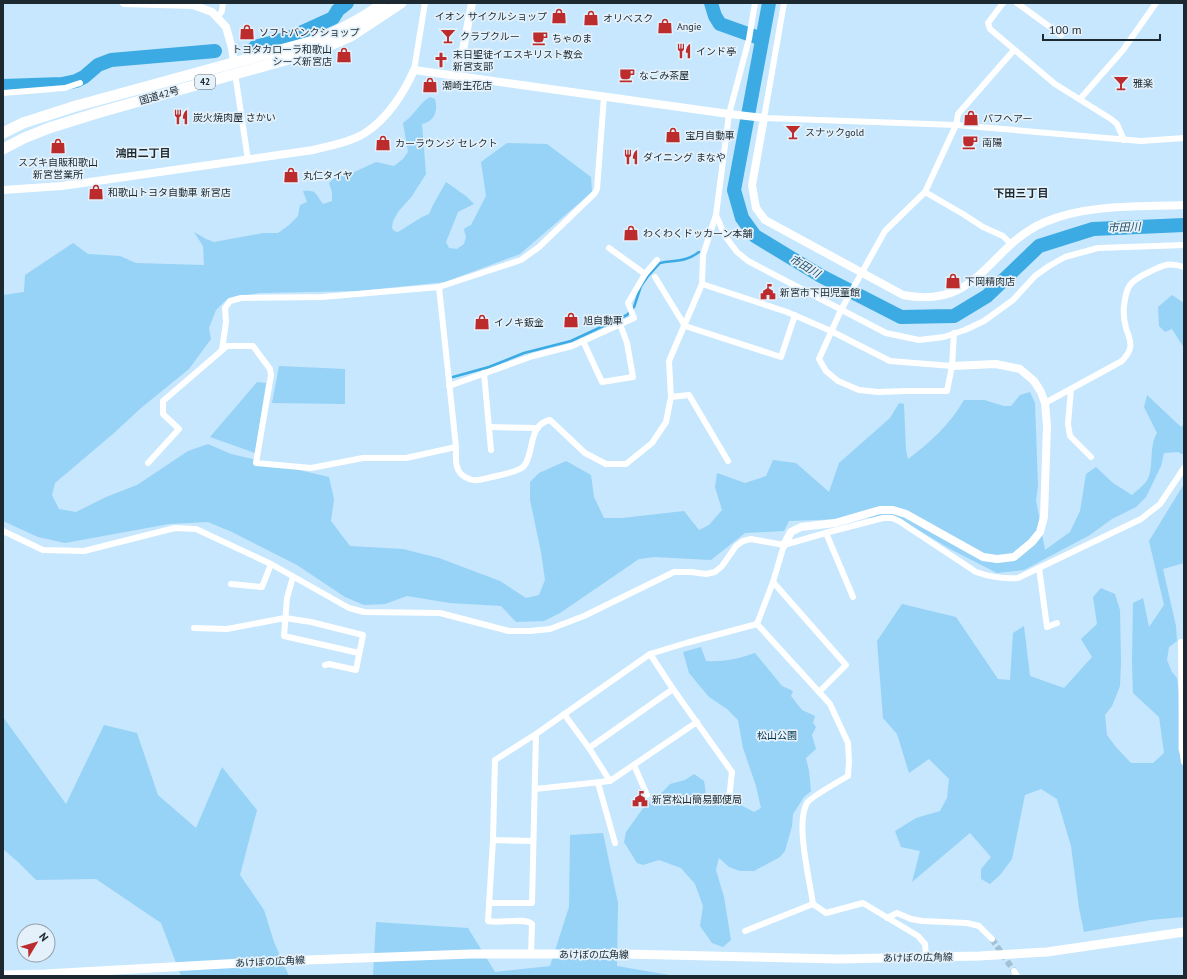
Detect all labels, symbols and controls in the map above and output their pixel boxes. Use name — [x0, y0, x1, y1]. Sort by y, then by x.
shop icon: イオン サイクルショップ — [550, 7, 568, 25]
shop icon: オリベスク — [582, 9, 600, 27]
place label: イオン サイクルショップ — [435, 10, 547, 23]
place label: オリベスク — [603, 12, 653, 25]
scale bar — [1043, 16, 1160, 42]
shop icon: Angie — [656, 17, 674, 35]
place label: Angie — [677, 20, 701, 33]
text: 100 m — [1049, 22, 1082, 37]
shop icon: ソフトバンクショップ — [238, 23, 256, 41]
place label: ソフトバンクショップ — [259, 26, 360, 39]
bar icon: クラブクルー — [439, 27, 457, 45]
cafe icon: ちゃのま — [531, 29, 549, 47]
place label: クラブクルー — [460, 30, 520, 43]
place label: ちゃのま — [552, 32, 592, 45]
restaurant icon: インド亭 — [675, 42, 693, 60]
place label: トヨタカローラ和歌山 シーズ新宮店 — [232, 43, 332, 68]
place label: インド亭 — [696, 45, 736, 58]
shop icon: トヨタカローラ和歌山 シーズ新宮店 — [335, 46, 353, 64]
place label: 末日聖徒イエスキリスト教会 新宮支部 — [453, 48, 583, 73]
church icon: 末日聖徒イエスキリスト教会 新宮支部 — [432, 51, 450, 69]
cafe icon: なごみ茶屋 — [618, 66, 636, 84]
place label: なごみ茶屋 — [639, 69, 689, 82]
bar icon: 雅楽 — [1112, 74, 1130, 92]
road number: 42 — [195, 75, 215, 89]
shop icon: 潮崎生花店 — [421, 76, 439, 94]
place label: 雅楽 — [1133, 77, 1153, 90]
place label: 潮崎生花店 — [442, 79, 492, 92]
street label: 国道42号 — [138, 84, 181, 107]
restaurant icon: 炭火焼肉屋 さかい — [172, 108, 190, 126]
shop icon: パフヘアー — [962, 109, 980, 127]
place label: 炭火焼肉屋 さかい — [193, 111, 276, 124]
place label: パフヘアー — [983, 112, 1032, 125]
bar icon: スナックgold — [784, 123, 802, 141]
shop icon: 宝月自動車 — [664, 126, 682, 144]
place label: スナックgold — [805, 126, 864, 139]
place label: 宝月自動車 — [685, 129, 735, 142]
cafe icon: 南陽 — [961, 133, 979, 151]
shop icon: カーラウンジ セレクト — [374, 134, 392, 152]
place label: 南陽 — [982, 136, 1002, 149]
shop icon: スズキ自販和歌山 新宮営業所 — [49, 137, 67, 155]
place label: カーラウンジ セレクト — [395, 137, 498, 150]
district label: 鴻田二丁目 — [116, 146, 171, 160]
restaurant icon: ダイニング まなや — [622, 148, 640, 166]
place label: ダイニング まなや — [643, 151, 726, 164]
place label: スズキ自販和歌山 新宮営業所 — [18, 156, 98, 181]
shop icon: 丸仁タイヤ — [282, 166, 300, 184]
place label: 丸仁タイヤ — [303, 169, 353, 182]
shop icon: 和歌山トヨタ自動車 新宮店 — [87, 183, 105, 201]
place label: 和歌山トヨタ自動車 新宮店 — [108, 186, 231, 199]
district label: 下田三丁目 — [994, 186, 1049, 200]
water label: 市田川 — [1107, 219, 1142, 235]
shop icon: わくわくドッカーン本舗 — [622, 224, 640, 242]
place label: わくわくドッカーン本舗 — [643, 227, 753, 240]
water label: 市田川 — [787, 252, 824, 281]
shop icon: 下岡精肉店 — [944, 272, 962, 290]
place label: 下岡精肉店 — [965, 275, 1015, 288]
public building icon: 新宮市下田児童館 — [759, 283, 777, 301]
place label: 新宮市下田児童館 — [780, 286, 860, 299]
shop icon: 旭自動車 — [562, 311, 580, 329]
shop icon: イノキ鈑金 — [473, 313, 491, 331]
place label: 旭自動車 — [583, 314, 623, 327]
place label: イノキ鈑金 — [494, 316, 544, 329]
park label: 松山公園 — [757, 729, 797, 742]
public building icon: 新宮松山簡易郵便局 — [631, 790, 649, 808]
place label: 新宮松山簡易郵便局 — [652, 793, 742, 806]
north arrow — [16, 923, 56, 963]
text: N — [36, 930, 52, 944]
street label: あけぼの広角線 — [559, 948, 629, 961]
street label: あけぼの広角線 — [883, 950, 953, 965]
street label: あけぼの広角線 — [235, 953, 305, 970]

